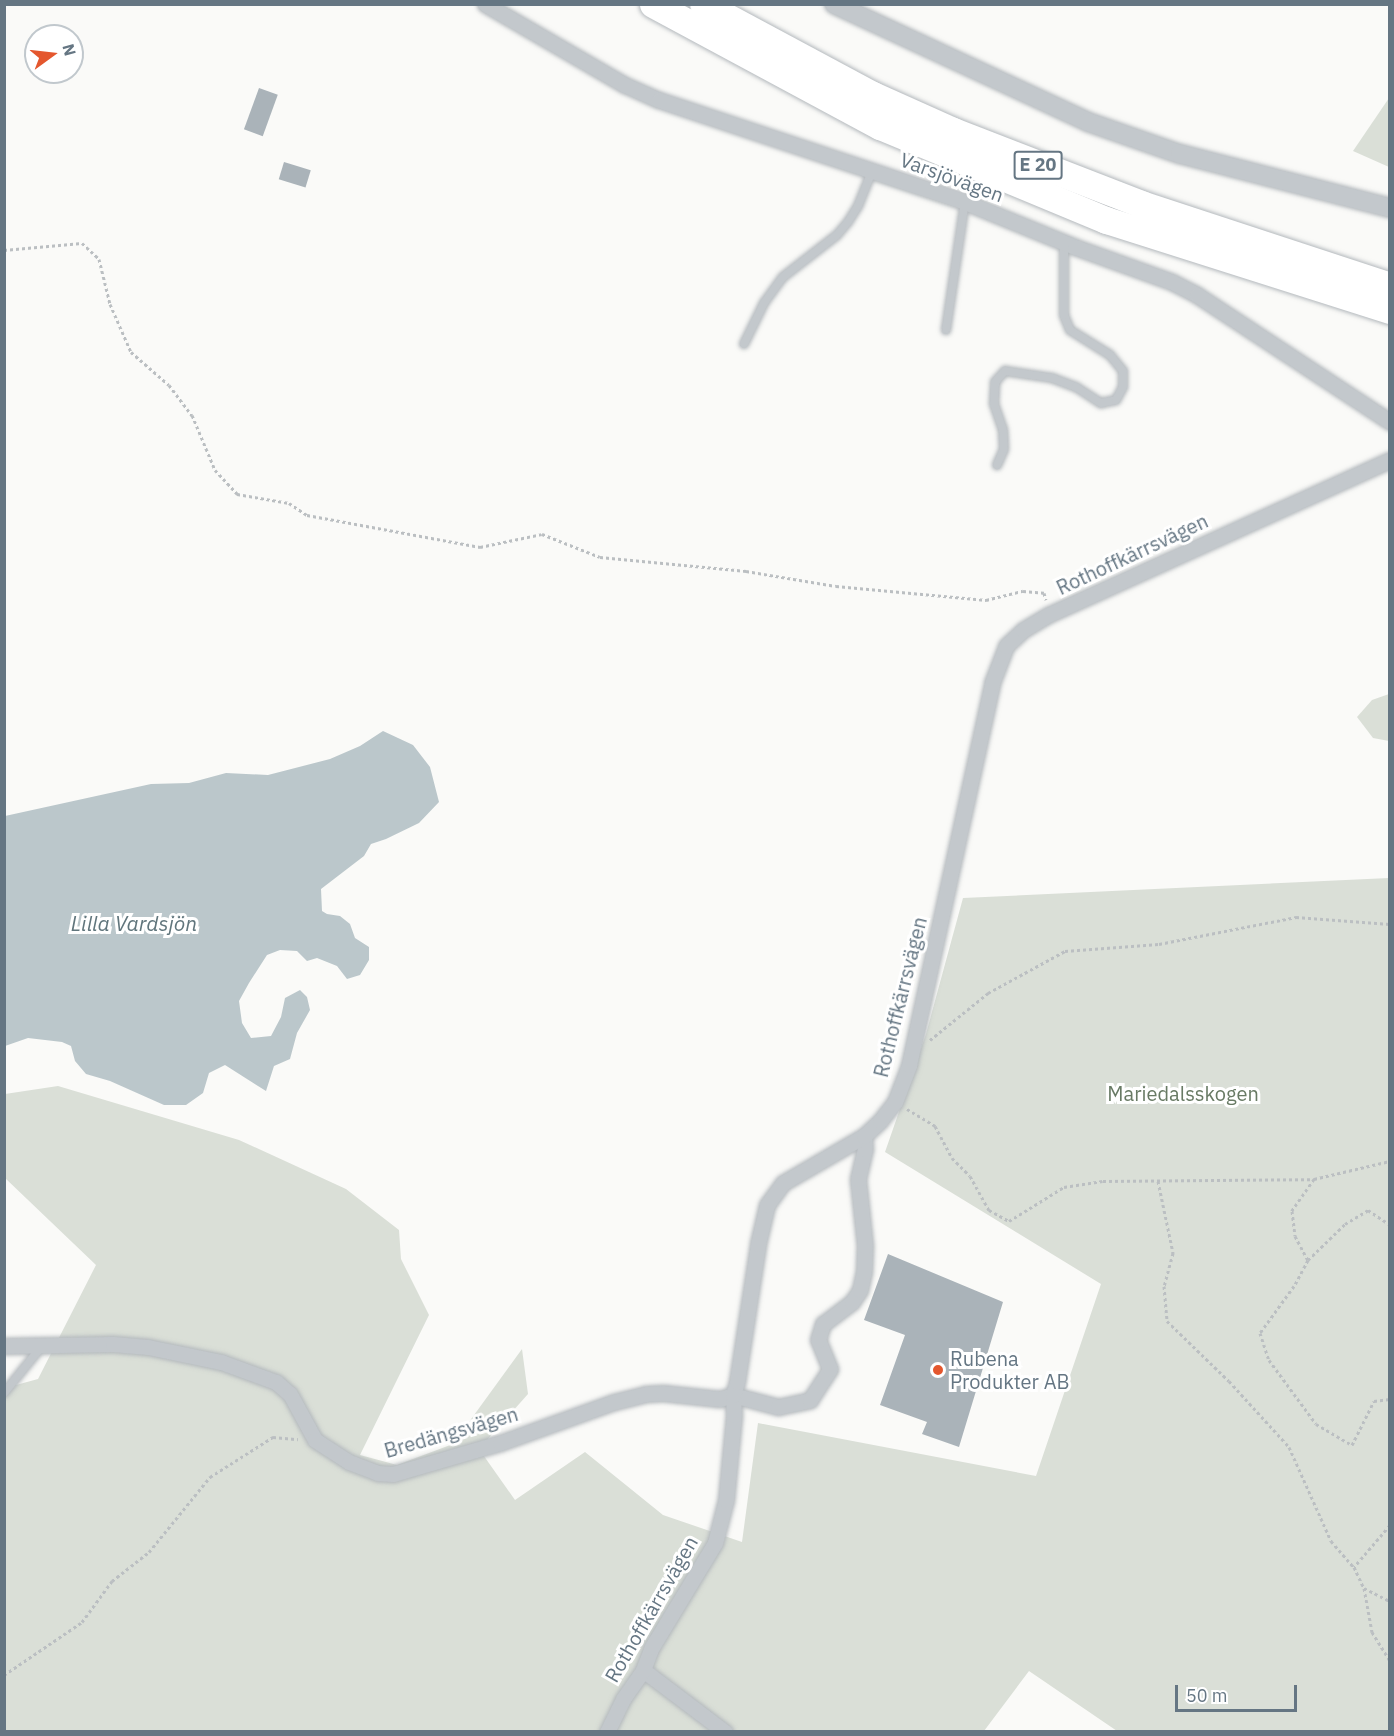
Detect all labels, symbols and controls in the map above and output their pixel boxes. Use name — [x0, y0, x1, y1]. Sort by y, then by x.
north arrow — [24, 24, 84, 84]
text: N — [58, 42, 81, 58]
street label: Varsjövägen — [897, 147, 1007, 207]
road number: E 20 — [1012, 150, 1064, 180]
street label: Rothoffkärrsvägen — [1052, 508, 1212, 600]
water label: Lilla Vardsjön — [71, 910, 197, 936]
street label: Rothoffkärrsvägen — [868, 914, 932, 1080]
park label: Mariedalsskogen — [1107, 1081, 1259, 1105]
place label: Rubena Produkter AB — [950, 1346, 1070, 1393]
marker: Rubena Produkter AB — [931, 1363, 945, 1377]
street label: Bredängsvägen — [381, 1401, 521, 1463]
street label: Rothoffkärrsvägen — [599, 1532, 703, 1686]
scale bar — [1178, 1673, 1300, 1711]
text: 50 m — [1186, 1684, 1228, 1707]

